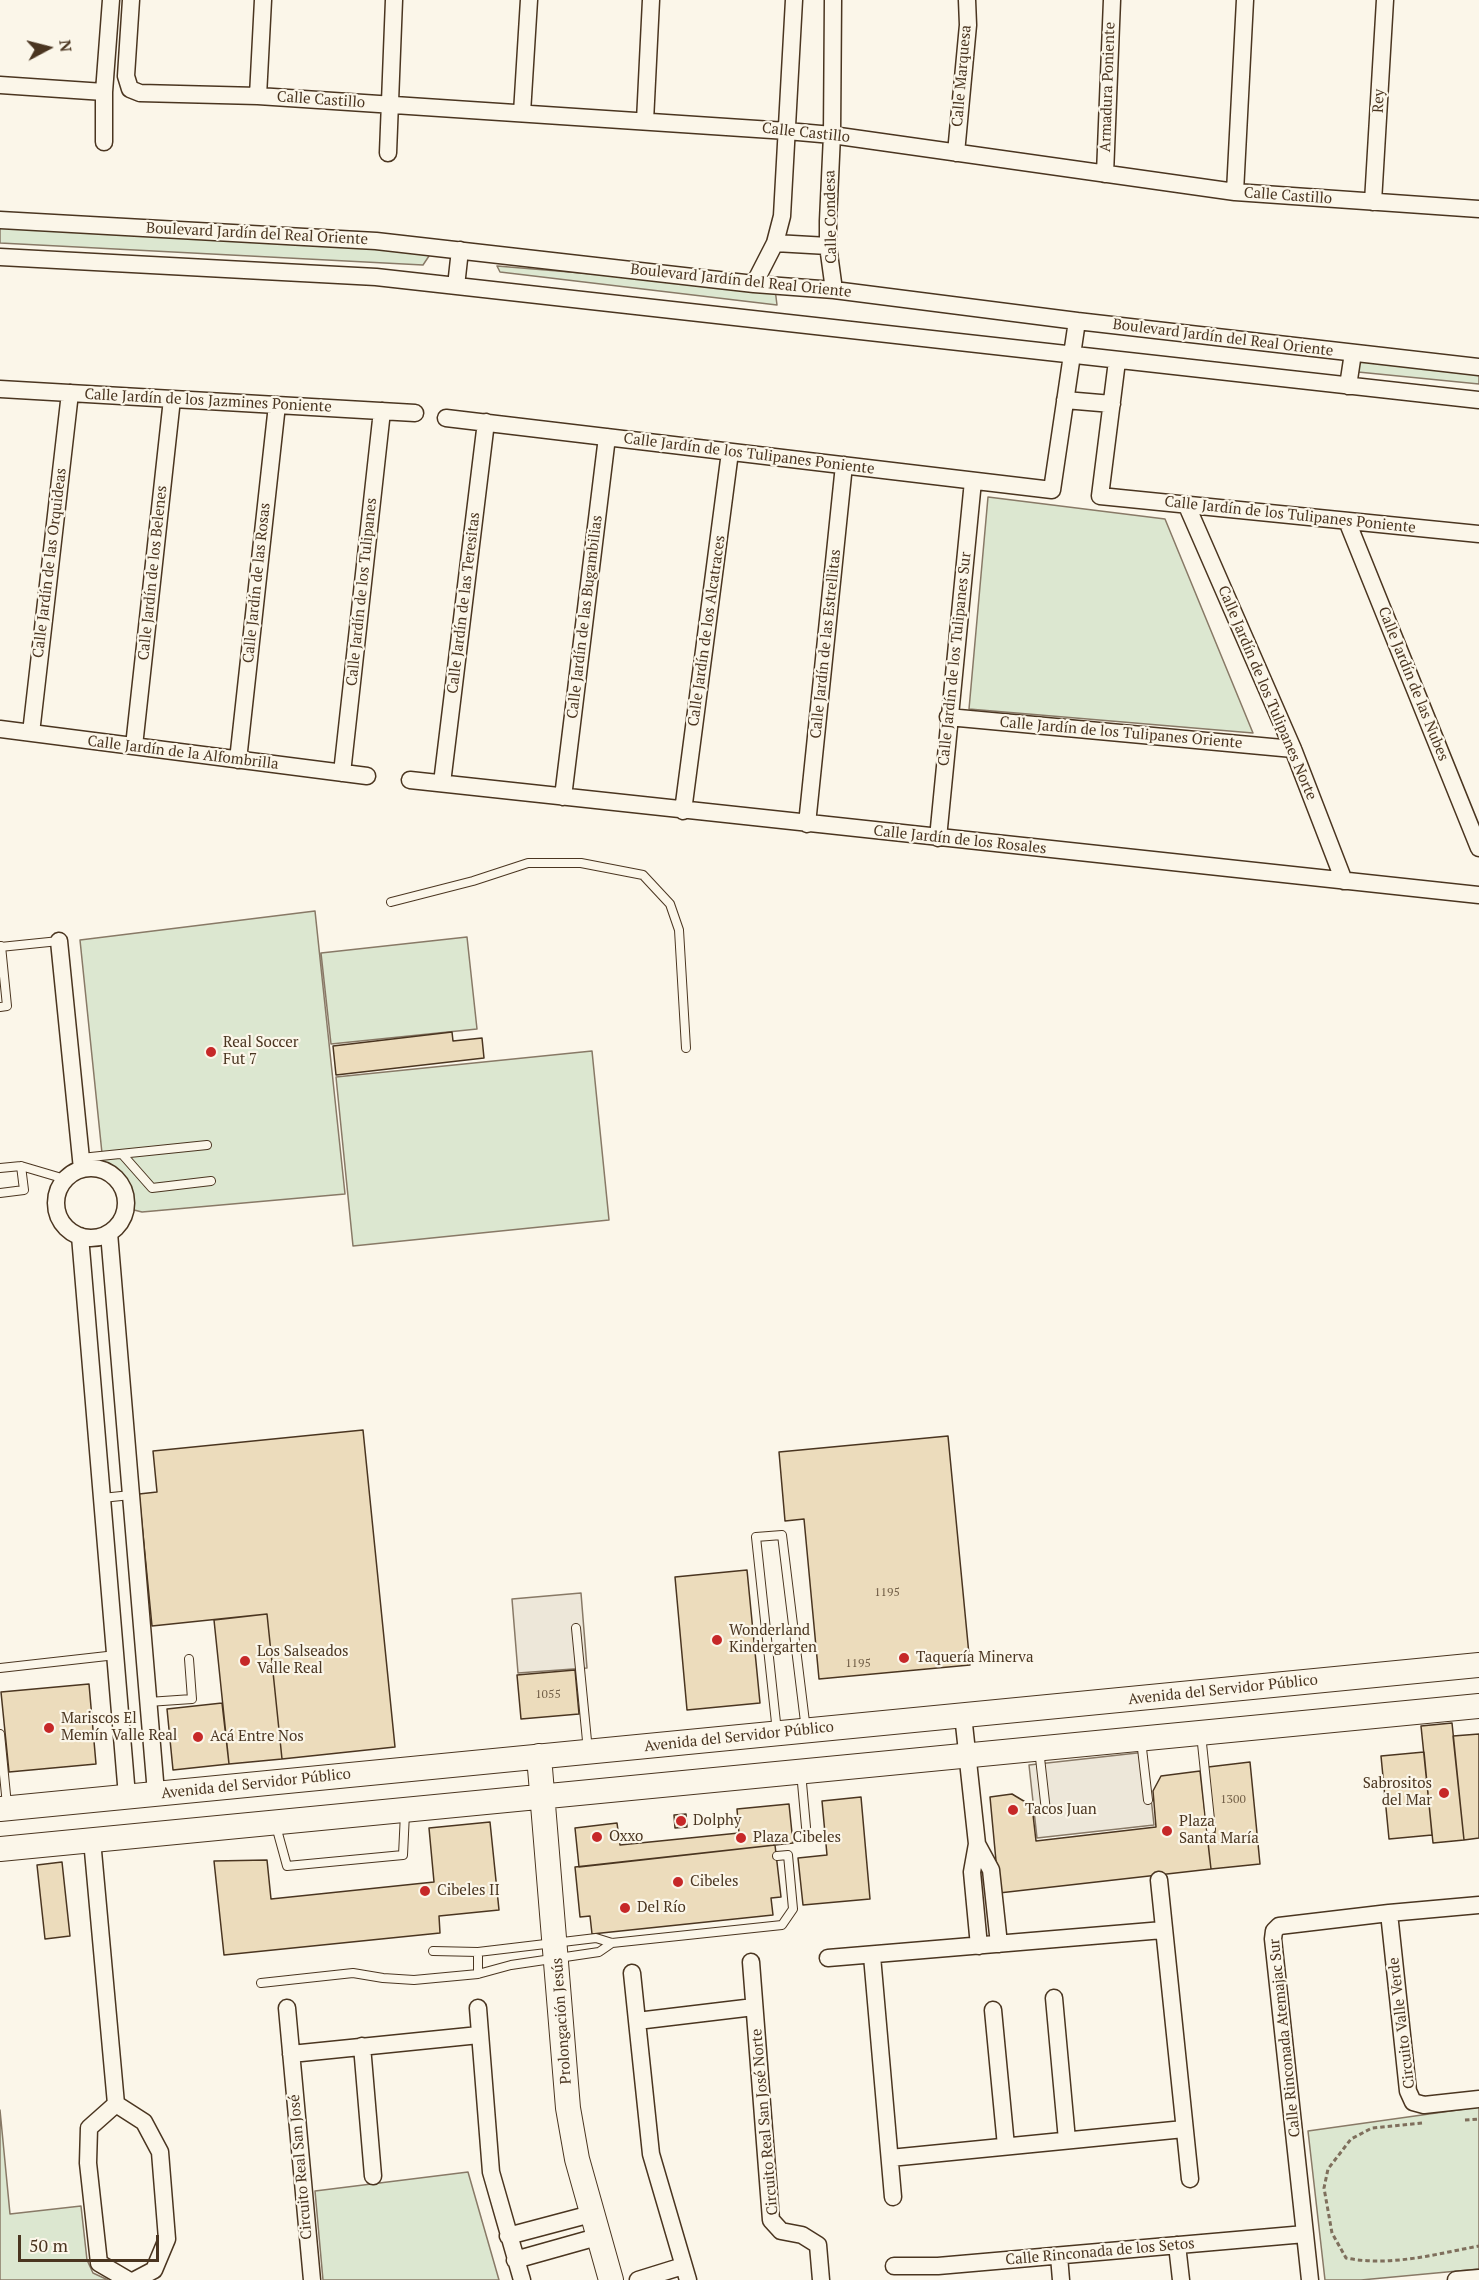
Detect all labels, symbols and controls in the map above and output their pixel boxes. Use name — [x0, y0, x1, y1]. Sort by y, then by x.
north arrow — [18, 18, 78, 78]
street label: Armadura Poniente — [1097, 22, 1119, 152]
street label: Calle Marquesa — [949, 24, 975, 128]
text: N — [54, 38, 78, 53]
street label: Calle Castillo — [276, 88, 366, 112]
street label: Rey — [1369, 88, 1389, 114]
street label: Calle Castillo — [761, 119, 851, 147]
street label: Calle Condesa — [821, 170, 841, 264]
street label: Calle Castillo — [1243, 184, 1333, 208]
street label: Boulevard Jardín del Real Oriente — [146, 219, 368, 249]
street label: Boulevard Jardín del Real Oriente — [630, 260, 852, 302]
street label: Boulevard Jardín del Real Oriente — [1112, 316, 1334, 360]
street label: Calle Jardín de los Jazmines Poniente — [84, 386, 332, 416]
street label: Calle Jardín de los Tulipanes Poniente — [623, 430, 875, 478]
street label: Calle Jardín de las Orquideas — [29, 467, 71, 659]
street label: Calle Jardín de los Belenes — [135, 485, 171, 661]
street label: Calle Jardín de los Tulipanes Poniente — [1163, 493, 1417, 537]
street label: Calle Jardín de los Tulipanes — [343, 497, 381, 687]
street label: Calle Jardín de las Rosas — [240, 502, 274, 664]
street label: Calle Jardín de las Teresitas — [444, 511, 484, 695]
street label: Calle Jardín de las Bugambilias — [564, 514, 606, 720]
street label: Calle Jardín de los Alcatraces — [685, 534, 729, 728]
street label: Calle Jardín de las Estrellitas — [807, 548, 845, 740]
street label: Calle Jardín de los Tulipanes Sur — [935, 551, 975, 767]
street label: Calle Jardín de los Tulipanes Norte — [1214, 583, 1320, 803]
street label: Calle Jardín de las Nubes — [1374, 604, 1452, 764]
street label: Calle Jardín de los Tulipanes Oriente — [999, 713, 1243, 753]
street label: Calle Jardín de la Alfombrilla — [86, 732, 280, 774]
street label: Calle Jardín de los Rosales — [873, 822, 1047, 858]
place label: Real Soccer Fut 7 — [223, 1034, 299, 1069]
marker: Real Soccer Fut 7 — [204, 1045, 218, 1059]
house number: 1195 — [874, 1586, 900, 1600]
place label: Wonderland Kindergarten — [729, 1622, 817, 1657]
marker: Wonderland Kindergarten — [710, 1633, 724, 1647]
place label: Los Salseados Valle Real — [257, 1643, 349, 1678]
place label: Taquería Minerva — [916, 1649, 1033, 1667]
marker: Taquería Minerva — [897, 1651, 911, 1665]
marker: Los Salseados Valle Real — [238, 1654, 252, 1668]
house number: 1195 — [845, 1657, 871, 1671]
street label: Avenida del Servidor Público — [1127, 1671, 1319, 1709]
house number: 1055 — [535, 1688, 561, 1702]
place label: Mariscos El Memín Valle Real — [61, 1710, 177, 1745]
street label: Avenida del Servidor Público — [643, 1718, 835, 1756]
marker: Mariscos El Memín Valle Real — [42, 1721, 56, 1735]
place label: Acá Entre Nos — [210, 1728, 304, 1746]
marker: Acá Entre Nos — [191, 1730, 205, 1744]
street label: Avenida del Servidor Público — [160, 1765, 352, 1803]
place label: Sabrositos del Mar — [1363, 1775, 1432, 1810]
marker: Sabrositos del Mar — [1437, 1786, 1451, 1800]
house number: 1300 — [1220, 1793, 1246, 1807]
place label: Tacos Juan — [1025, 1801, 1097, 1819]
marker: Tacos Juan — [1006, 1803, 1020, 1817]
place label: Dolphy — [693, 1812, 741, 1830]
place label: Plaza Santa María — [1179, 1813, 1259, 1848]
marker: Dolphy — [674, 1814, 688, 1828]
marker: Plaza Santa María — [1160, 1824, 1174, 1838]
place label: Oxxo — [609, 1828, 643, 1846]
place label: Plaza Cibeles — [753, 1829, 841, 1847]
marker: Oxxo — [590, 1830, 604, 1844]
marker: Plaza Cibeles — [734, 1831, 748, 1845]
place label: Cibeles — [690, 1873, 738, 1891]
marker: Cibeles — [671, 1875, 685, 1889]
place label: Cibeles II — [437, 1882, 500, 1900]
marker: Cibeles II — [418, 1884, 432, 1898]
place label: Del Río — [637, 1899, 686, 1917]
marker: Del Río — [618, 1901, 632, 1915]
street label: Calle Rinconada Atemajac Sur — [1266, 1938, 1304, 2138]
street label: Circuito Valle Verde — [1385, 1956, 1419, 2090]
street label: Prolongación Jesús — [549, 1957, 575, 2085]
street label: Circuito Real San José Norte — [748, 2028, 782, 2216]
street label: Circuito Real San José — [286, 2094, 316, 2240]
scale bar — [21, 2223, 162, 2261]
text: 50 m — [29, 2233, 68, 2257]
street label: Calle Rinconada de los Setos — [1005, 2235, 1195, 2269]

